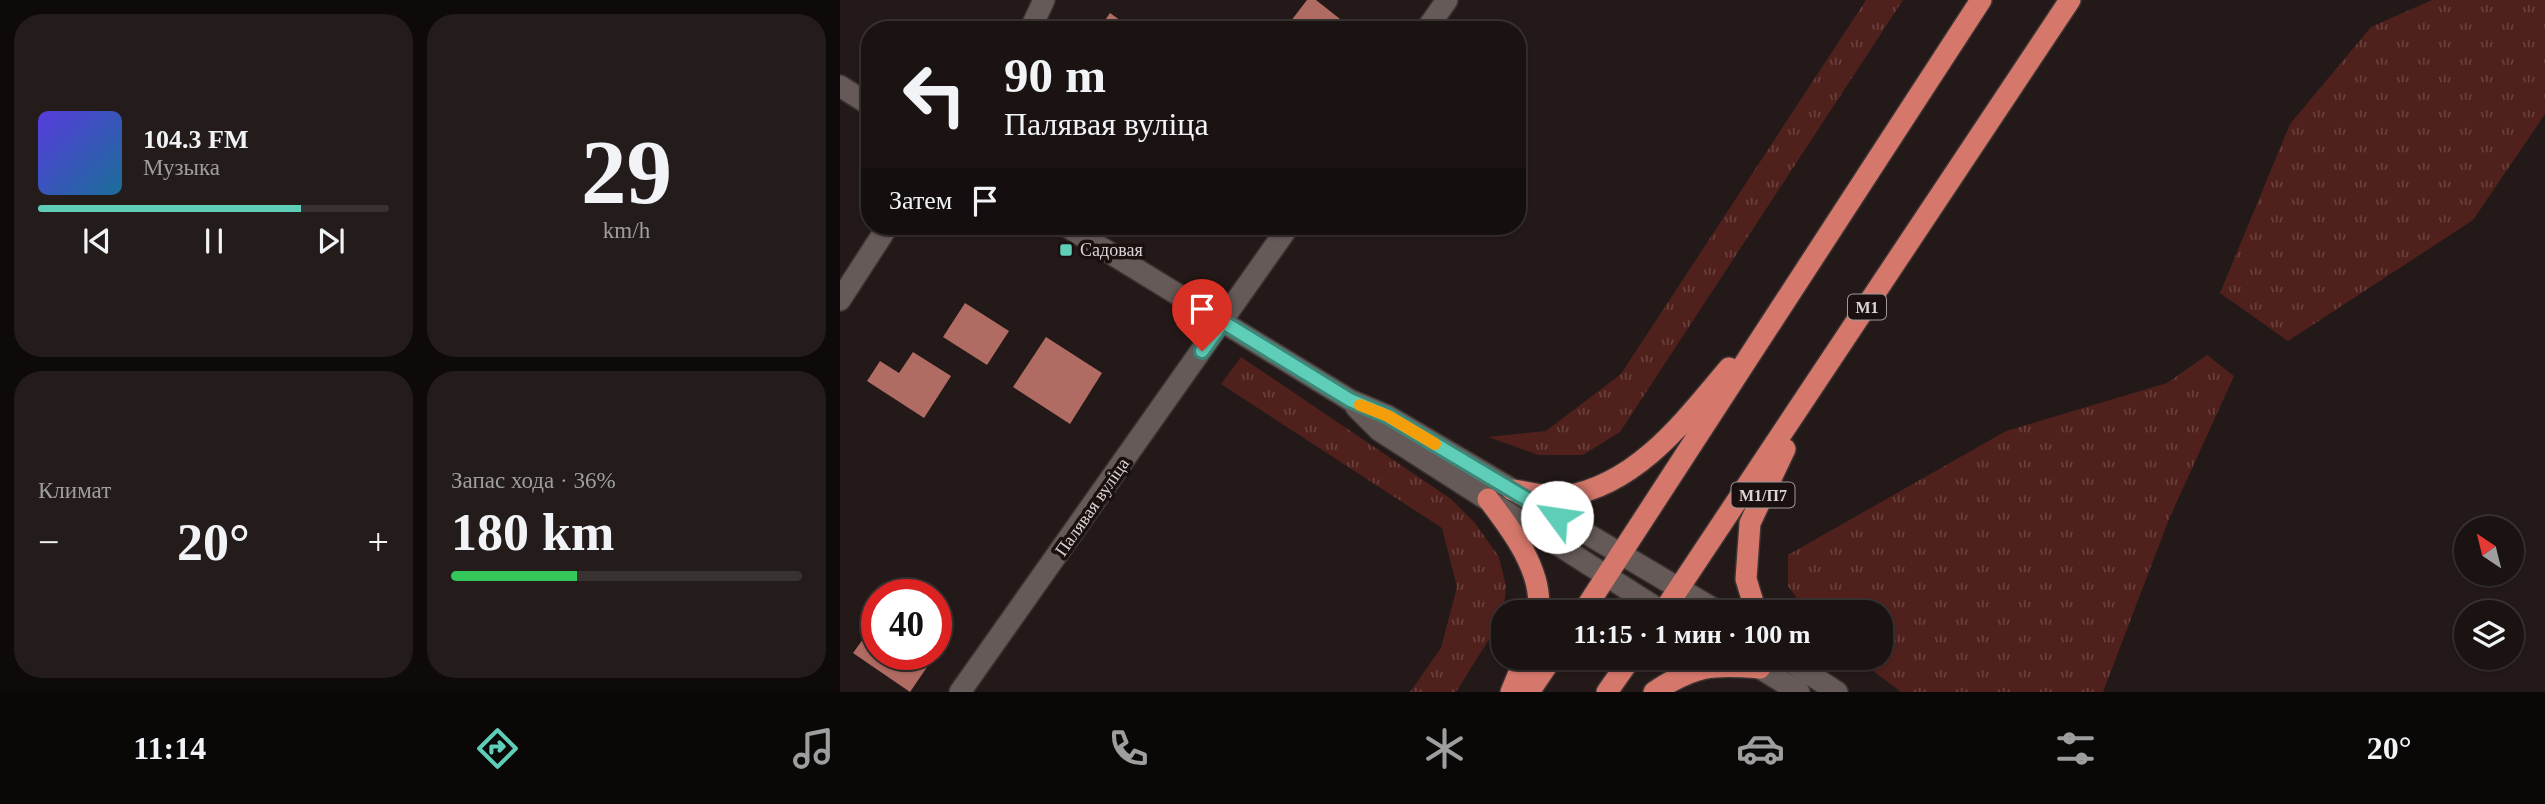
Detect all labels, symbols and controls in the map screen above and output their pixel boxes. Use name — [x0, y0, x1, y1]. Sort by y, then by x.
text: 90 m — [1004, 48, 1106, 103]
icon: left — [889, 49, 980, 140]
text: Палявая вуліца — [1004, 106, 1209, 142]
text: 29 — [581, 122, 672, 223]
text: 104.3 FM — [143, 125, 248, 154]
text: Музыка — [143, 155, 220, 180]
icon: arrive — [966, 182, 1004, 220]
text: Затем — [889, 186, 952, 215]
text: km/h — [603, 218, 650, 243]
icon: previous — [78, 222, 116, 260]
icon: pause — [195, 222, 233, 260]
icon: next — [312, 222, 350, 260]
place label: Садовая — [1080, 240, 1143, 260]
marker: Садовая — [1058, 242, 1074, 258]
pin — [1172, 279, 1232, 351]
icon: arrive — [1183, 290, 1221, 328]
road number: М1 — [1848, 294, 1886, 320]
street label: Палявая вуліца — [1051, 454, 1133, 560]
text: Запас хода · 36% — [451, 468, 616, 493]
text: Климат — [38, 478, 111, 503]
position arrow — [1520, 480, 1594, 554]
road number: М1/П7 — [1732, 482, 1794, 508]
text: 180 km — [451, 504, 614, 561]
text: 20° — [177, 514, 250, 571]
north arrow — [2454, 516, 2524, 586]
map controls — [2454, 516, 2524, 670]
text: − — [38, 521, 59, 563]
text: + — [368, 521, 389, 563]
speed limit sign: 40 — [861, 579, 952, 670]
button: layers — [2454, 600, 2524, 670]
text: 11:15 · 1 мин · 100 m — [1574, 620, 1810, 649]
icon: directions — [473, 724, 522, 773]
icon: music — [789, 724, 838, 773]
icon: phone — [1104, 724, 1153, 773]
icon: climate — [1420, 724, 1469, 773]
icon: car — [1736, 724, 1785, 773]
icon: filters — [2051, 724, 2100, 773]
text: 11:14 — [133, 730, 206, 766]
text: 20° — [2367, 730, 2412, 766]

